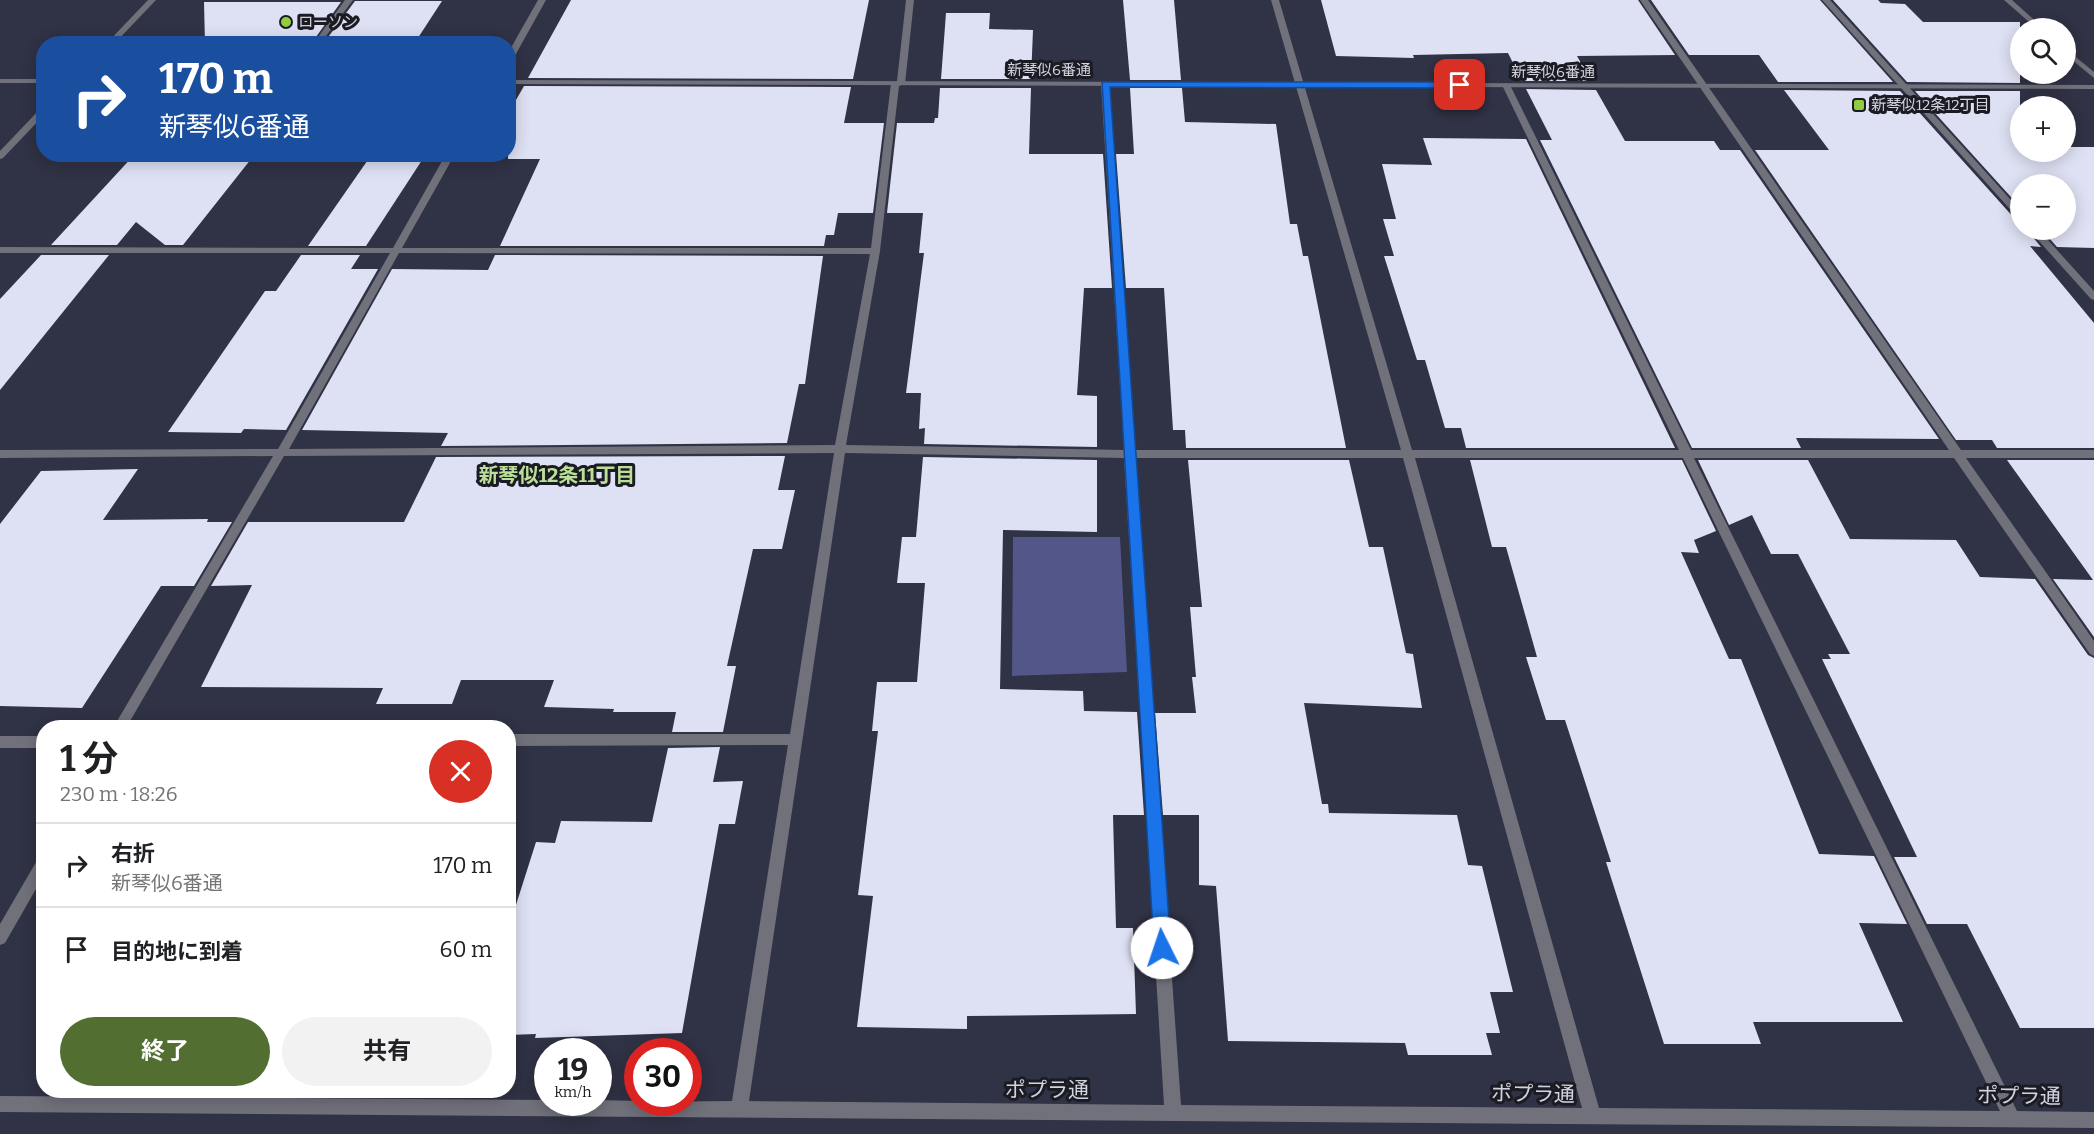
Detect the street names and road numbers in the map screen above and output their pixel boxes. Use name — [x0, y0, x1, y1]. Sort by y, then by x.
street label: 新琴似6番通 — [1007, 61, 1091, 79]
street label: 新琴似6番通 — [1511, 63, 1595, 81]
street label: ポプラ通 — [1005, 1077, 1089, 1103]
street label: ポプラ通 — [1491, 1080, 1575, 1108]
street label: ポプラ通 — [1977, 1082, 2061, 1110]

